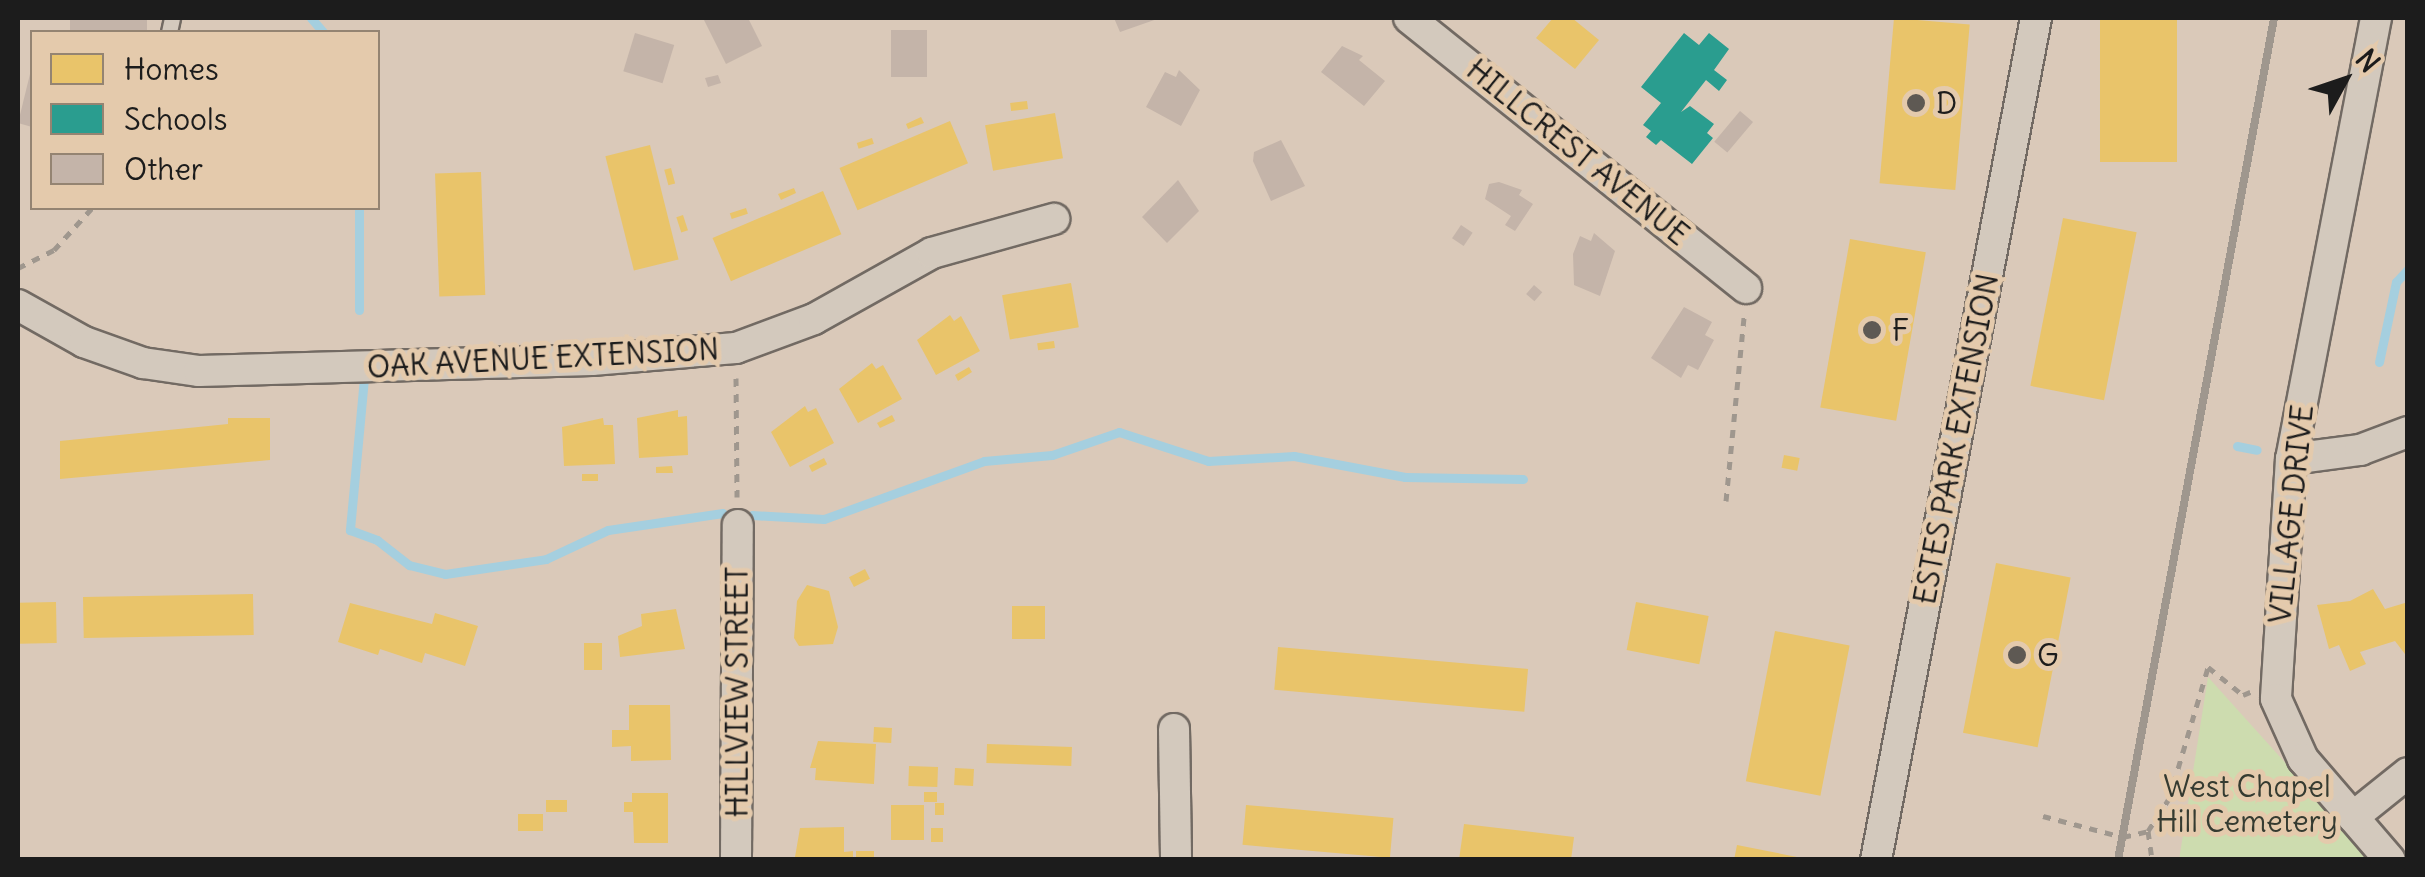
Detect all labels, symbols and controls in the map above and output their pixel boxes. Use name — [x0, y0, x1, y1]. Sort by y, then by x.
legend — [30, 30, 380, 210]
north arrow — [2295, 30, 2395, 130]
text: N — [2348, 42, 2388, 80]
text: Homes — [124, 50, 219, 88]
street label: HILLCREST AVENUE — [1460, 51, 1696, 253]
place label: D — [1936, 85, 1957, 121]
marker: D — [1905, 92, 1927, 114]
text: Schools — [124, 100, 227, 138]
text: Other — [124, 150, 203, 188]
street label: ESTES PARK EXTENSION — [1906, 271, 2006, 607]
place label: F — [1892, 312, 1909, 348]
marker: F — [1861, 319, 1883, 341]
street label: OAK AVENUE EXTENSION — [366, 331, 720, 385]
street label: VILLAGE DRIVE — [2262, 403, 2320, 625]
street label: HILLVIEW STREET — [719, 567, 755, 817]
place label: G — [2037, 637, 2059, 673]
marker: G — [2006, 644, 2028, 666]
park label: West Chapel Hill Cemetery — [2156, 768, 2338, 838]

